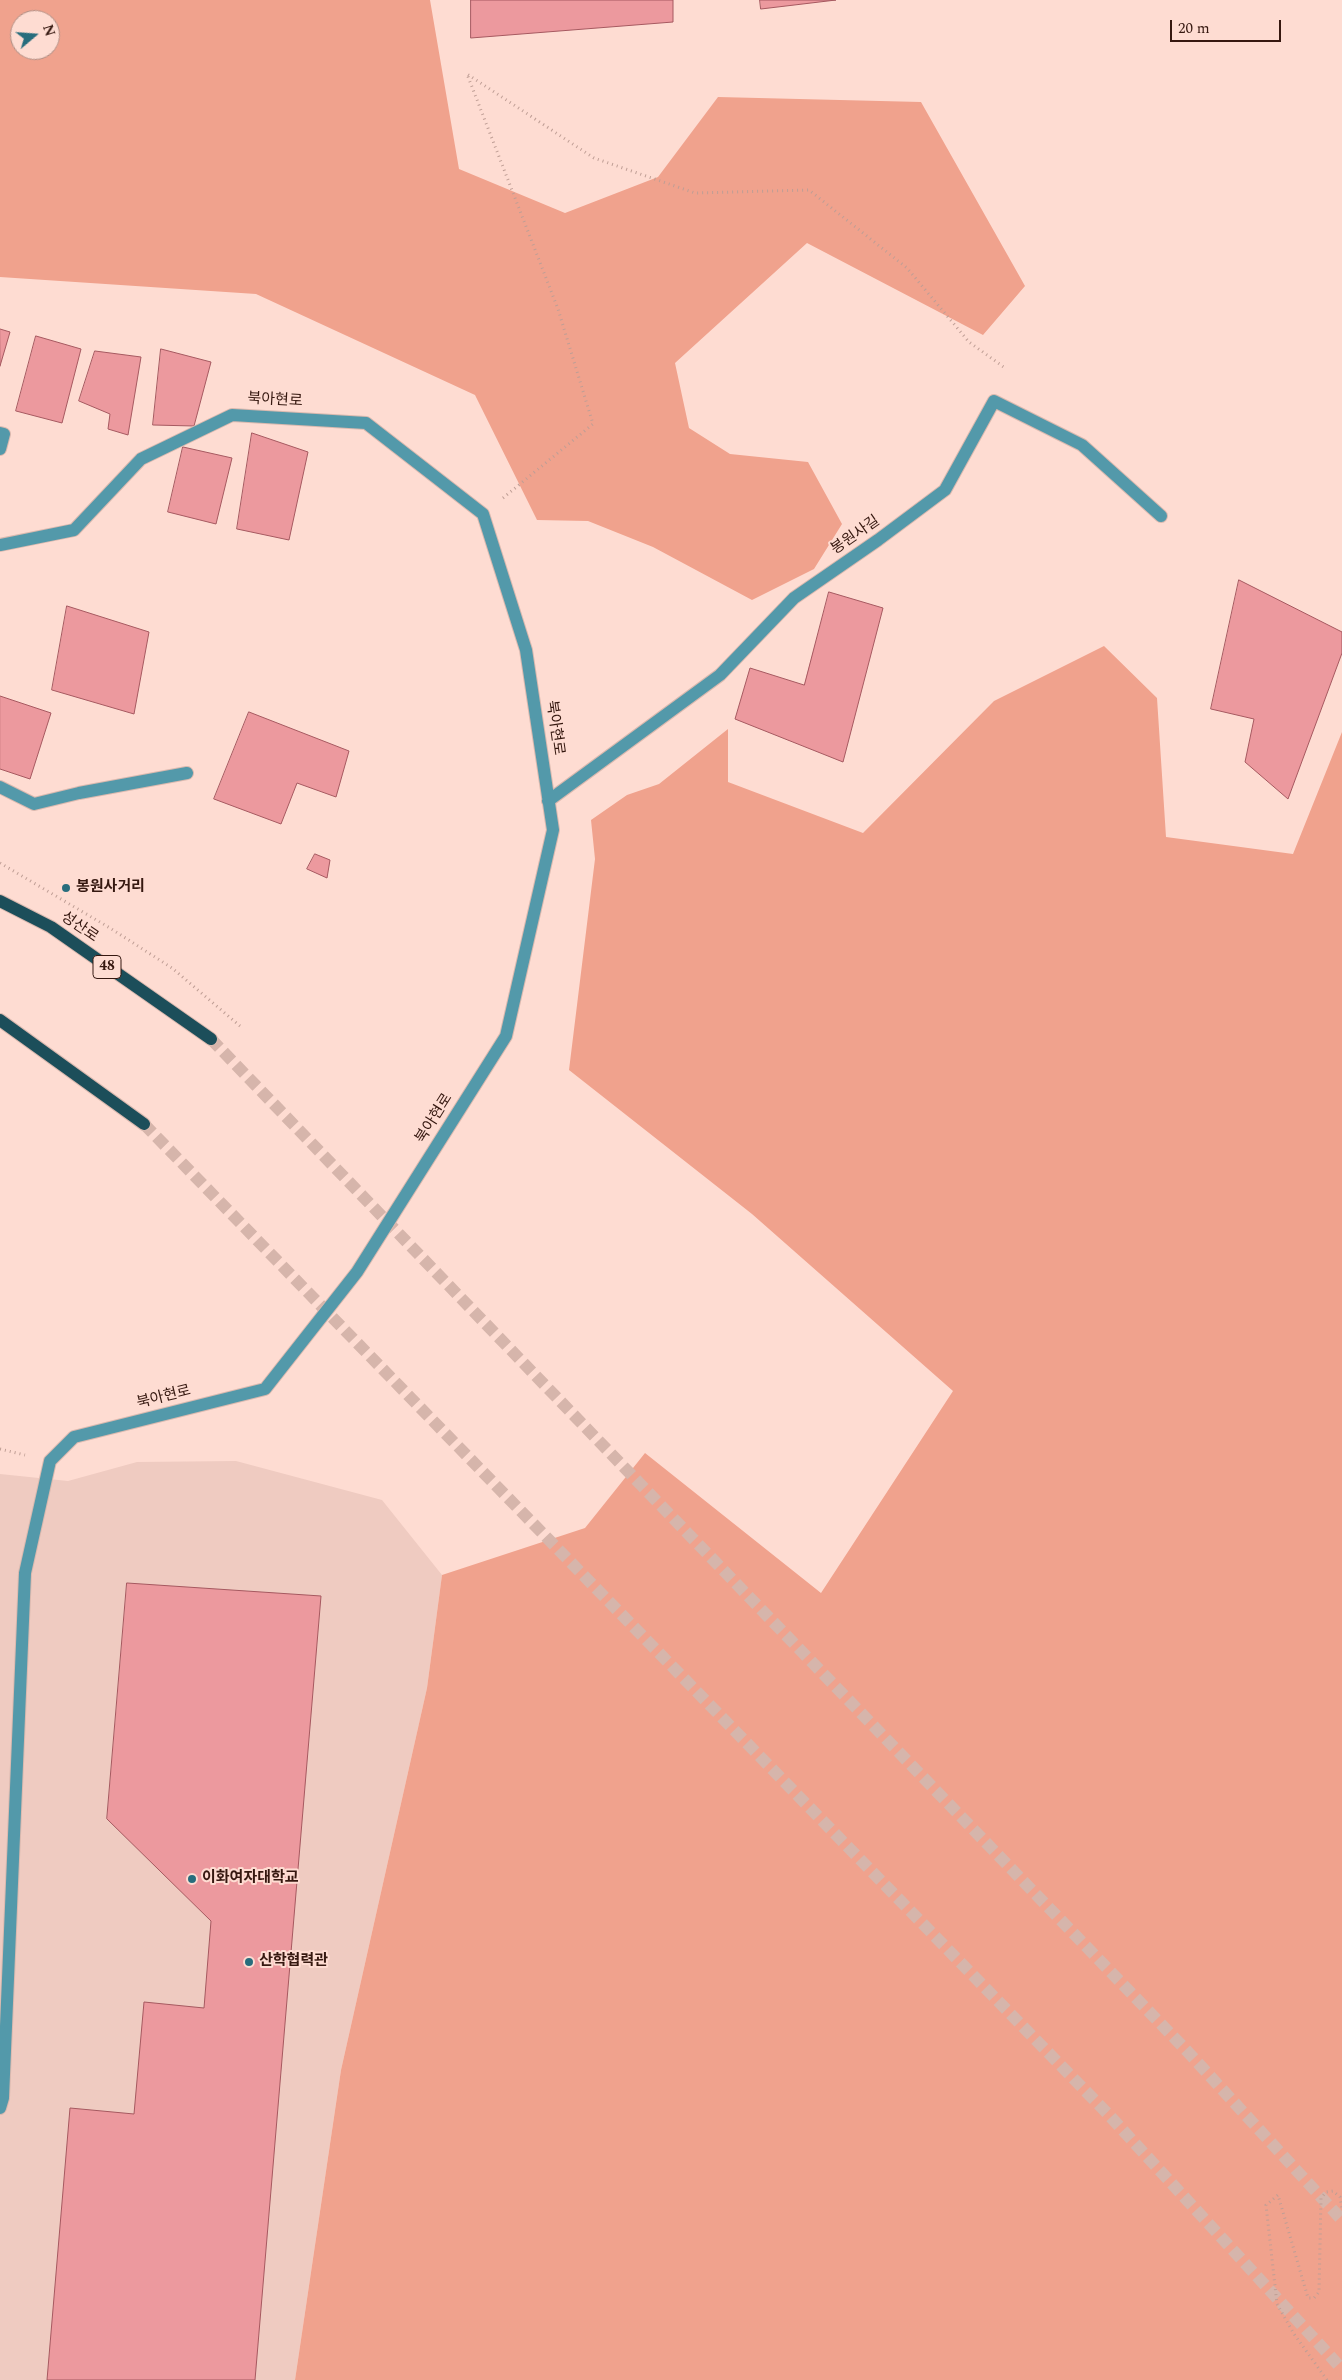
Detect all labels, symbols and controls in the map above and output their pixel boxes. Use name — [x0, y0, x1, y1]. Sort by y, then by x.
north arrow — [10, 10, 60, 60]
scale bar — [1172, 10, 1283, 42]
text: 20 m — [1178, 17, 1210, 40]
text: N — [37, 22, 61, 39]
street label: 북아현로 — [247, 391, 303, 411]
street label: 봉원사길 — [828, 513, 884, 559]
street label: 북아현로 — [541, 699, 567, 757]
place label: 봉원사거리 — [76, 879, 145, 897]
marker: 봉원사거리 — [60, 882, 72, 894]
street label: 성산로 — [57, 909, 101, 947]
road number: 48 — [93, 956, 121, 979]
street label: 북아현로 — [413, 1091, 457, 1147]
street label: 북아현로 — [135, 1383, 193, 1413]
place label: 이화여자대학교 — [202, 1870, 299, 1888]
marker: 이화여자대학교 — [186, 1873, 198, 1885]
place label: 산학협력관 — [259, 1953, 328, 1971]
marker: 산학협력관 — [243, 1956, 255, 1968]

